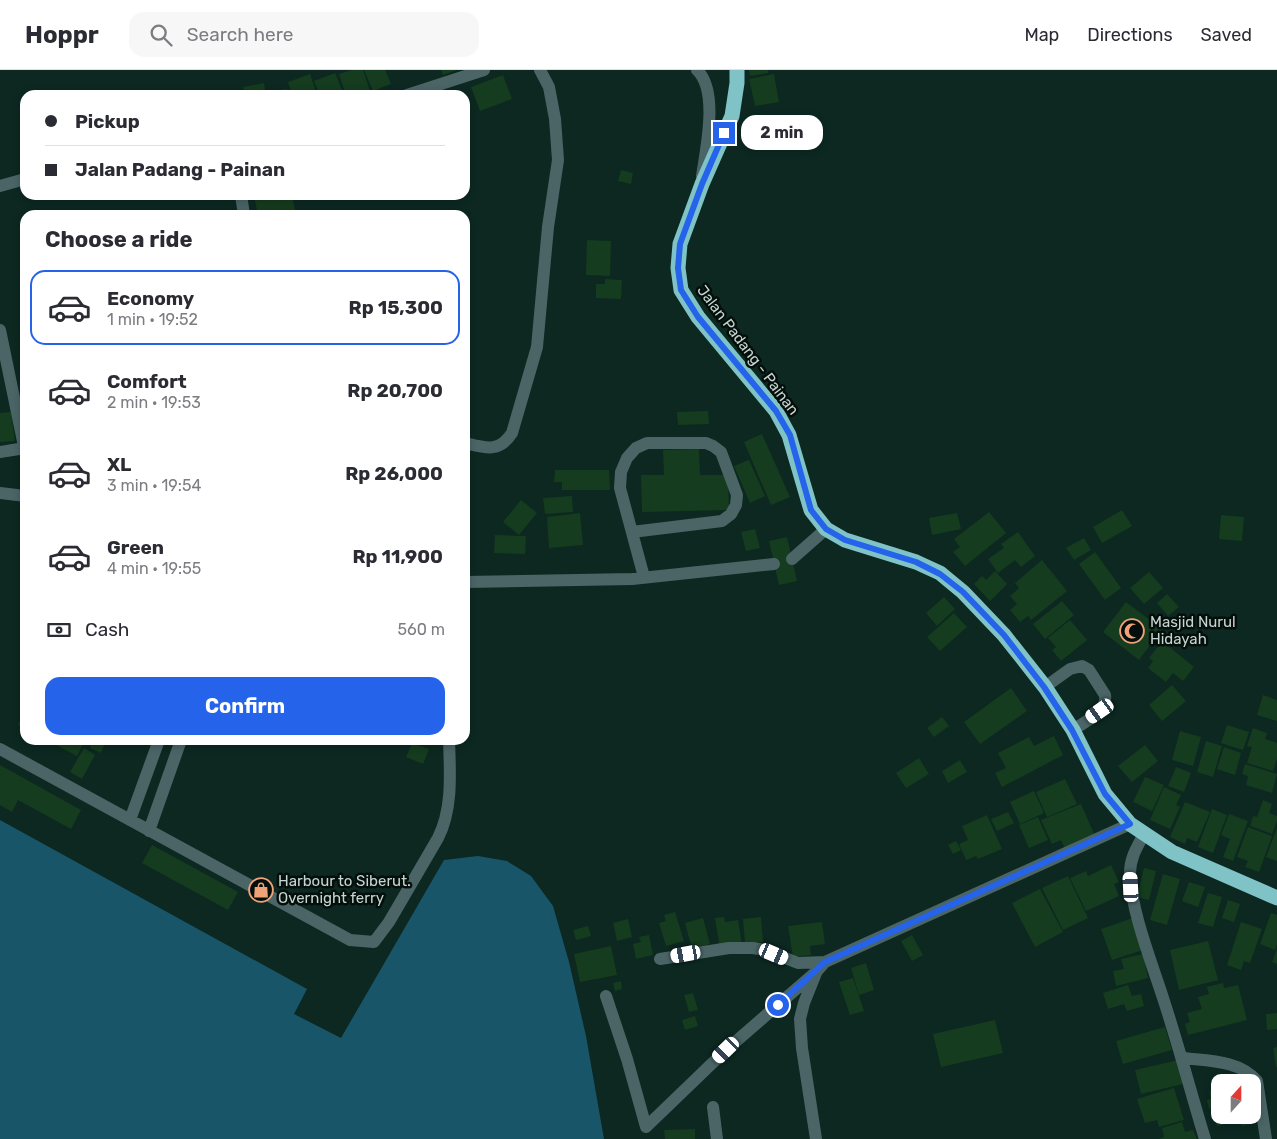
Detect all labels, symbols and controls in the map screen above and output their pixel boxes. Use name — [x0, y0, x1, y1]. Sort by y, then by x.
search box — [129, 12, 479, 57]
text: Hoppr — [25, 21, 99, 49]
icon: search — [147, 21, 175, 49]
text: Search here — [187, 23, 293, 46]
text: Map — [1024, 24, 1059, 46]
text: Directions — [1087, 24, 1173, 46]
text: Saved — [1201, 24, 1252, 46]
text: Pickup — [75, 110, 140, 133]
callout: 2 min — [742, 116, 824, 150]
route end — [713, 122, 735, 144]
text: 2 min — [760, 123, 804, 142]
text: Jalan Padang - Painan — [75, 158, 285, 181]
text: Choose a ride — [45, 226, 192, 253]
street label: Jalan Padang - Painan — [693, 282, 803, 418]
icon: car — [47, 285, 92, 330]
text: Economy — [107, 287, 194, 310]
text: Rp 15,300 — [349, 296, 443, 319]
text: 1 min · 19:52 — [107, 310, 198, 329]
icon: car — [47, 368, 92, 413]
text: Comfort — [107, 370, 187, 393]
text: Rp 20,700 — [347, 379, 443, 402]
text: 2 min · 19:53 — [107, 393, 201, 412]
icon: car — [47, 451, 92, 496]
text: XL — [107, 453, 131, 476]
text: Rp 26,000 — [345, 462, 443, 485]
text: 3 min · 19:54 — [107, 476, 201, 495]
icon: car — [47, 534, 92, 579]
text: Green — [107, 536, 164, 559]
text: Rp 11,900 — [352, 545, 443, 568]
text: 4 min · 19:55 — [107, 559, 201, 578]
place label: Masjid Nurul Hidayah — [1150, 613, 1236, 648]
icon: cash — [45, 616, 73, 644]
text: Cash — [85, 618, 129, 641]
mosque icon: Masjid Nurul Hidayah — [1119, 618, 1145, 644]
text: 560 m — [398, 620, 445, 639]
button: Confirm — [45, 677, 445, 735]
car — [1083, 696, 1116, 726]
place label: Harbour to Siberut. Overnight ferry — [278, 872, 411, 907]
car — [1122, 872, 1139, 902]
shop icon: Harbour to Siberut. Overnight ferry — [248, 877, 274, 903]
car — [757, 941, 790, 967]
car — [669, 944, 702, 964]
route start — [767, 994, 789, 1016]
car — [709, 1034, 742, 1066]
north arrow — [1211, 1074, 1261, 1124]
map controls — [1211, 1074, 1261, 1124]

